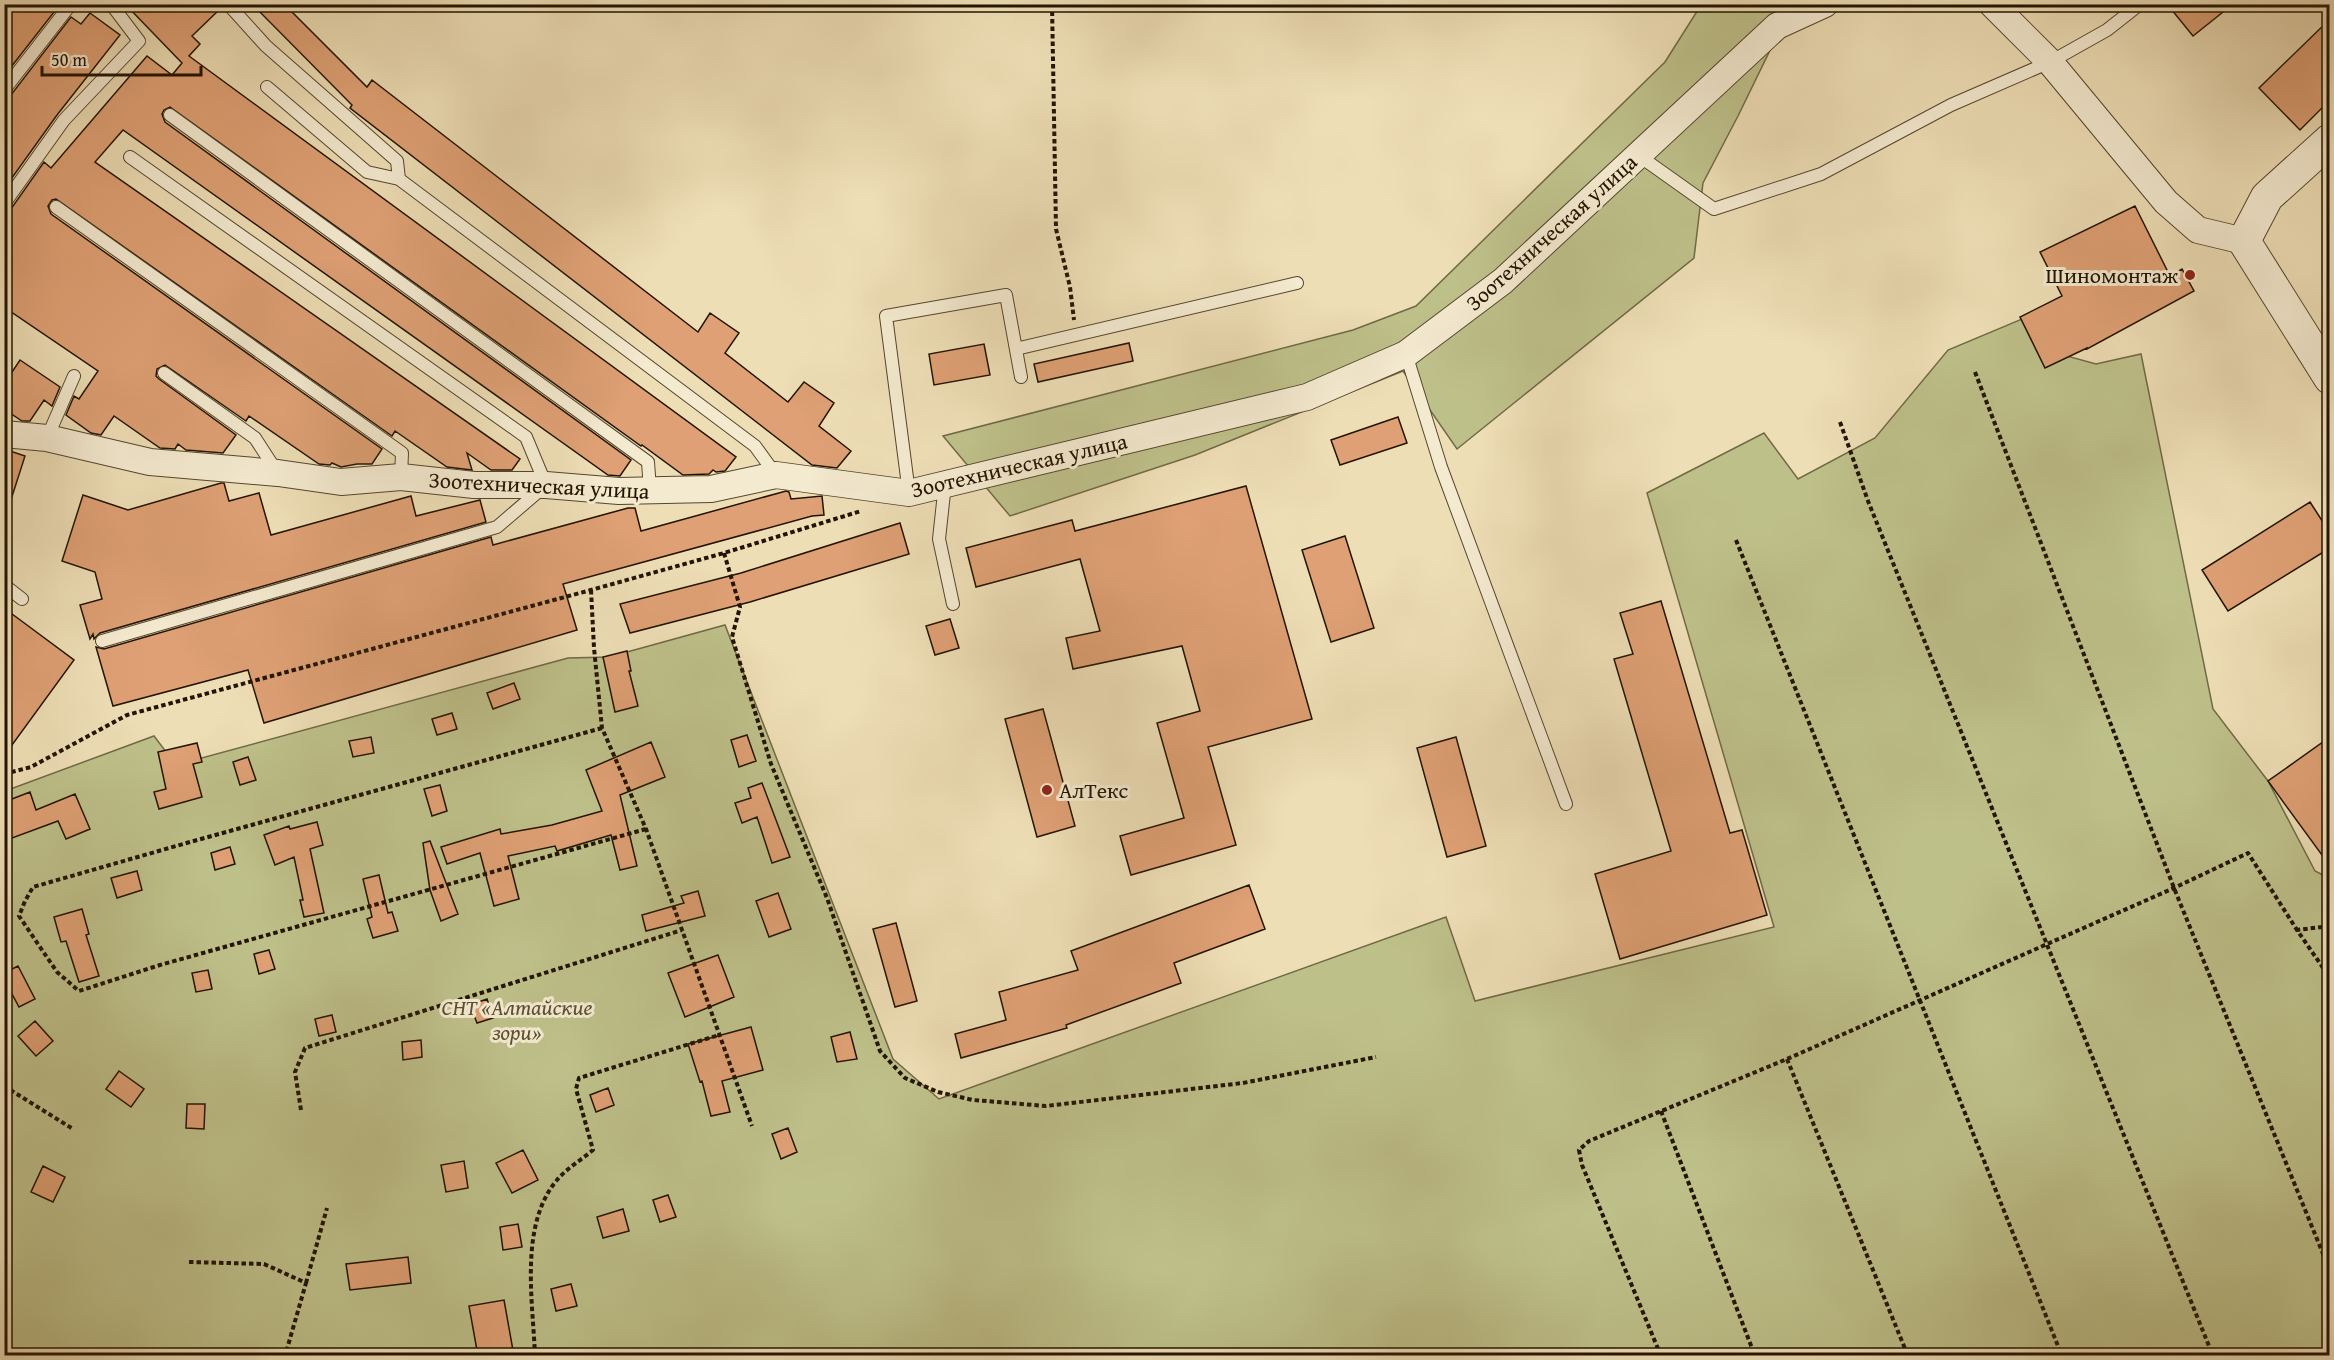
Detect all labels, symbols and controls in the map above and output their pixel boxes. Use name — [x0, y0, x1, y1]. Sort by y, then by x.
scale bar — [42, 39, 201, 77]
text: 50 m — [51, 46, 87, 73]
street label: Зоотехническая улица — [1458, 146, 1644, 318]
place label: Шиномонтаж — [2046, 259, 2179, 291]
marker: Шиномонтаж — [2183, 268, 2197, 282]
street label: Зоотехническая улица — [908, 424, 1131, 505]
street label: Зоотехническая улица — [428, 463, 651, 507]
place label: АлТекс — [1059, 774, 1129, 806]
marker: АлТекс — [1040, 783, 1054, 797]
park label: СНТ «Алтайские зори» — [442, 991, 593, 1048]

